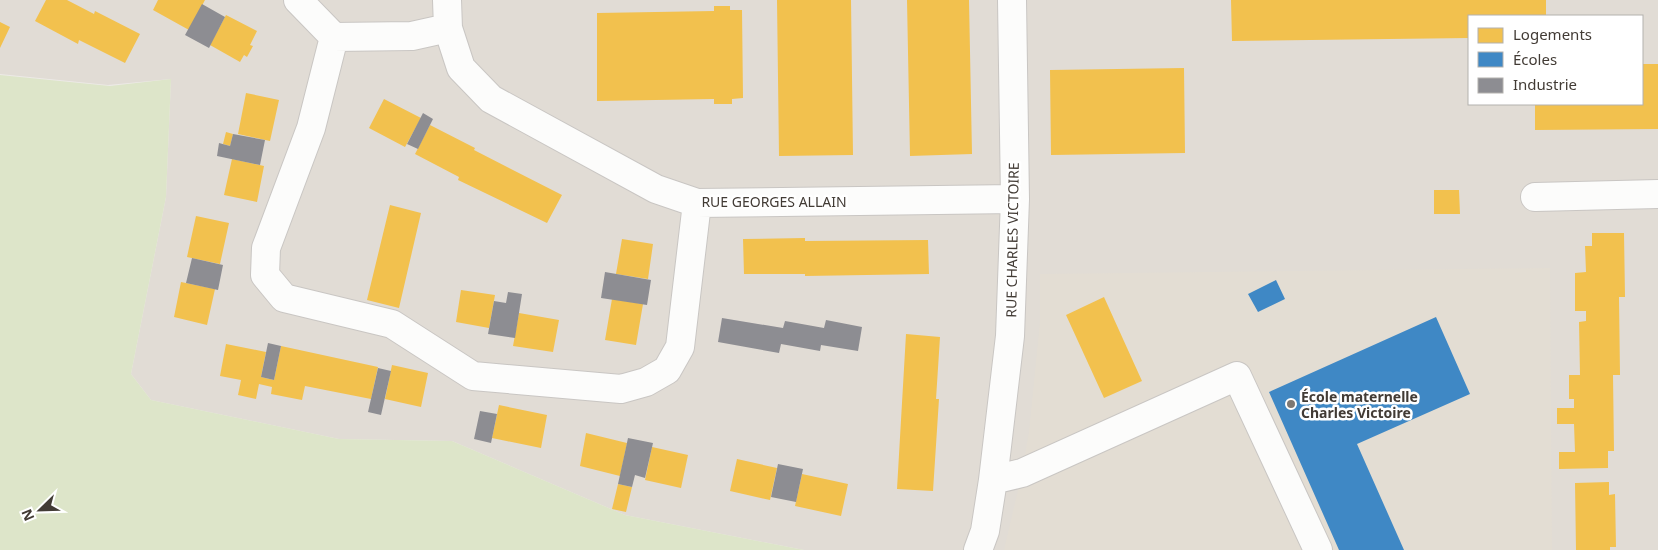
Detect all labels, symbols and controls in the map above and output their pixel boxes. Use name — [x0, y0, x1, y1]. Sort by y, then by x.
legend — [1468, 15, 1643, 105]
text: Logements — [1513, 24, 1592, 44]
text: Écoles — [1513, 49, 1557, 69]
text: Industrie — [1513, 74, 1577, 94]
street label: RUE CHARLES VICTOIRE — [1001, 162, 1023, 318]
street label: RUE GEORGES ALLAIN — [701, 192, 847, 211]
place label: École maternelle Charles Victoire — [1301, 387, 1418, 422]
marker: École maternelle Charles Victoire — [1285, 398, 1297, 410]
north arrow — [15, 485, 65, 535]
text: N — [17, 506, 39, 524]

